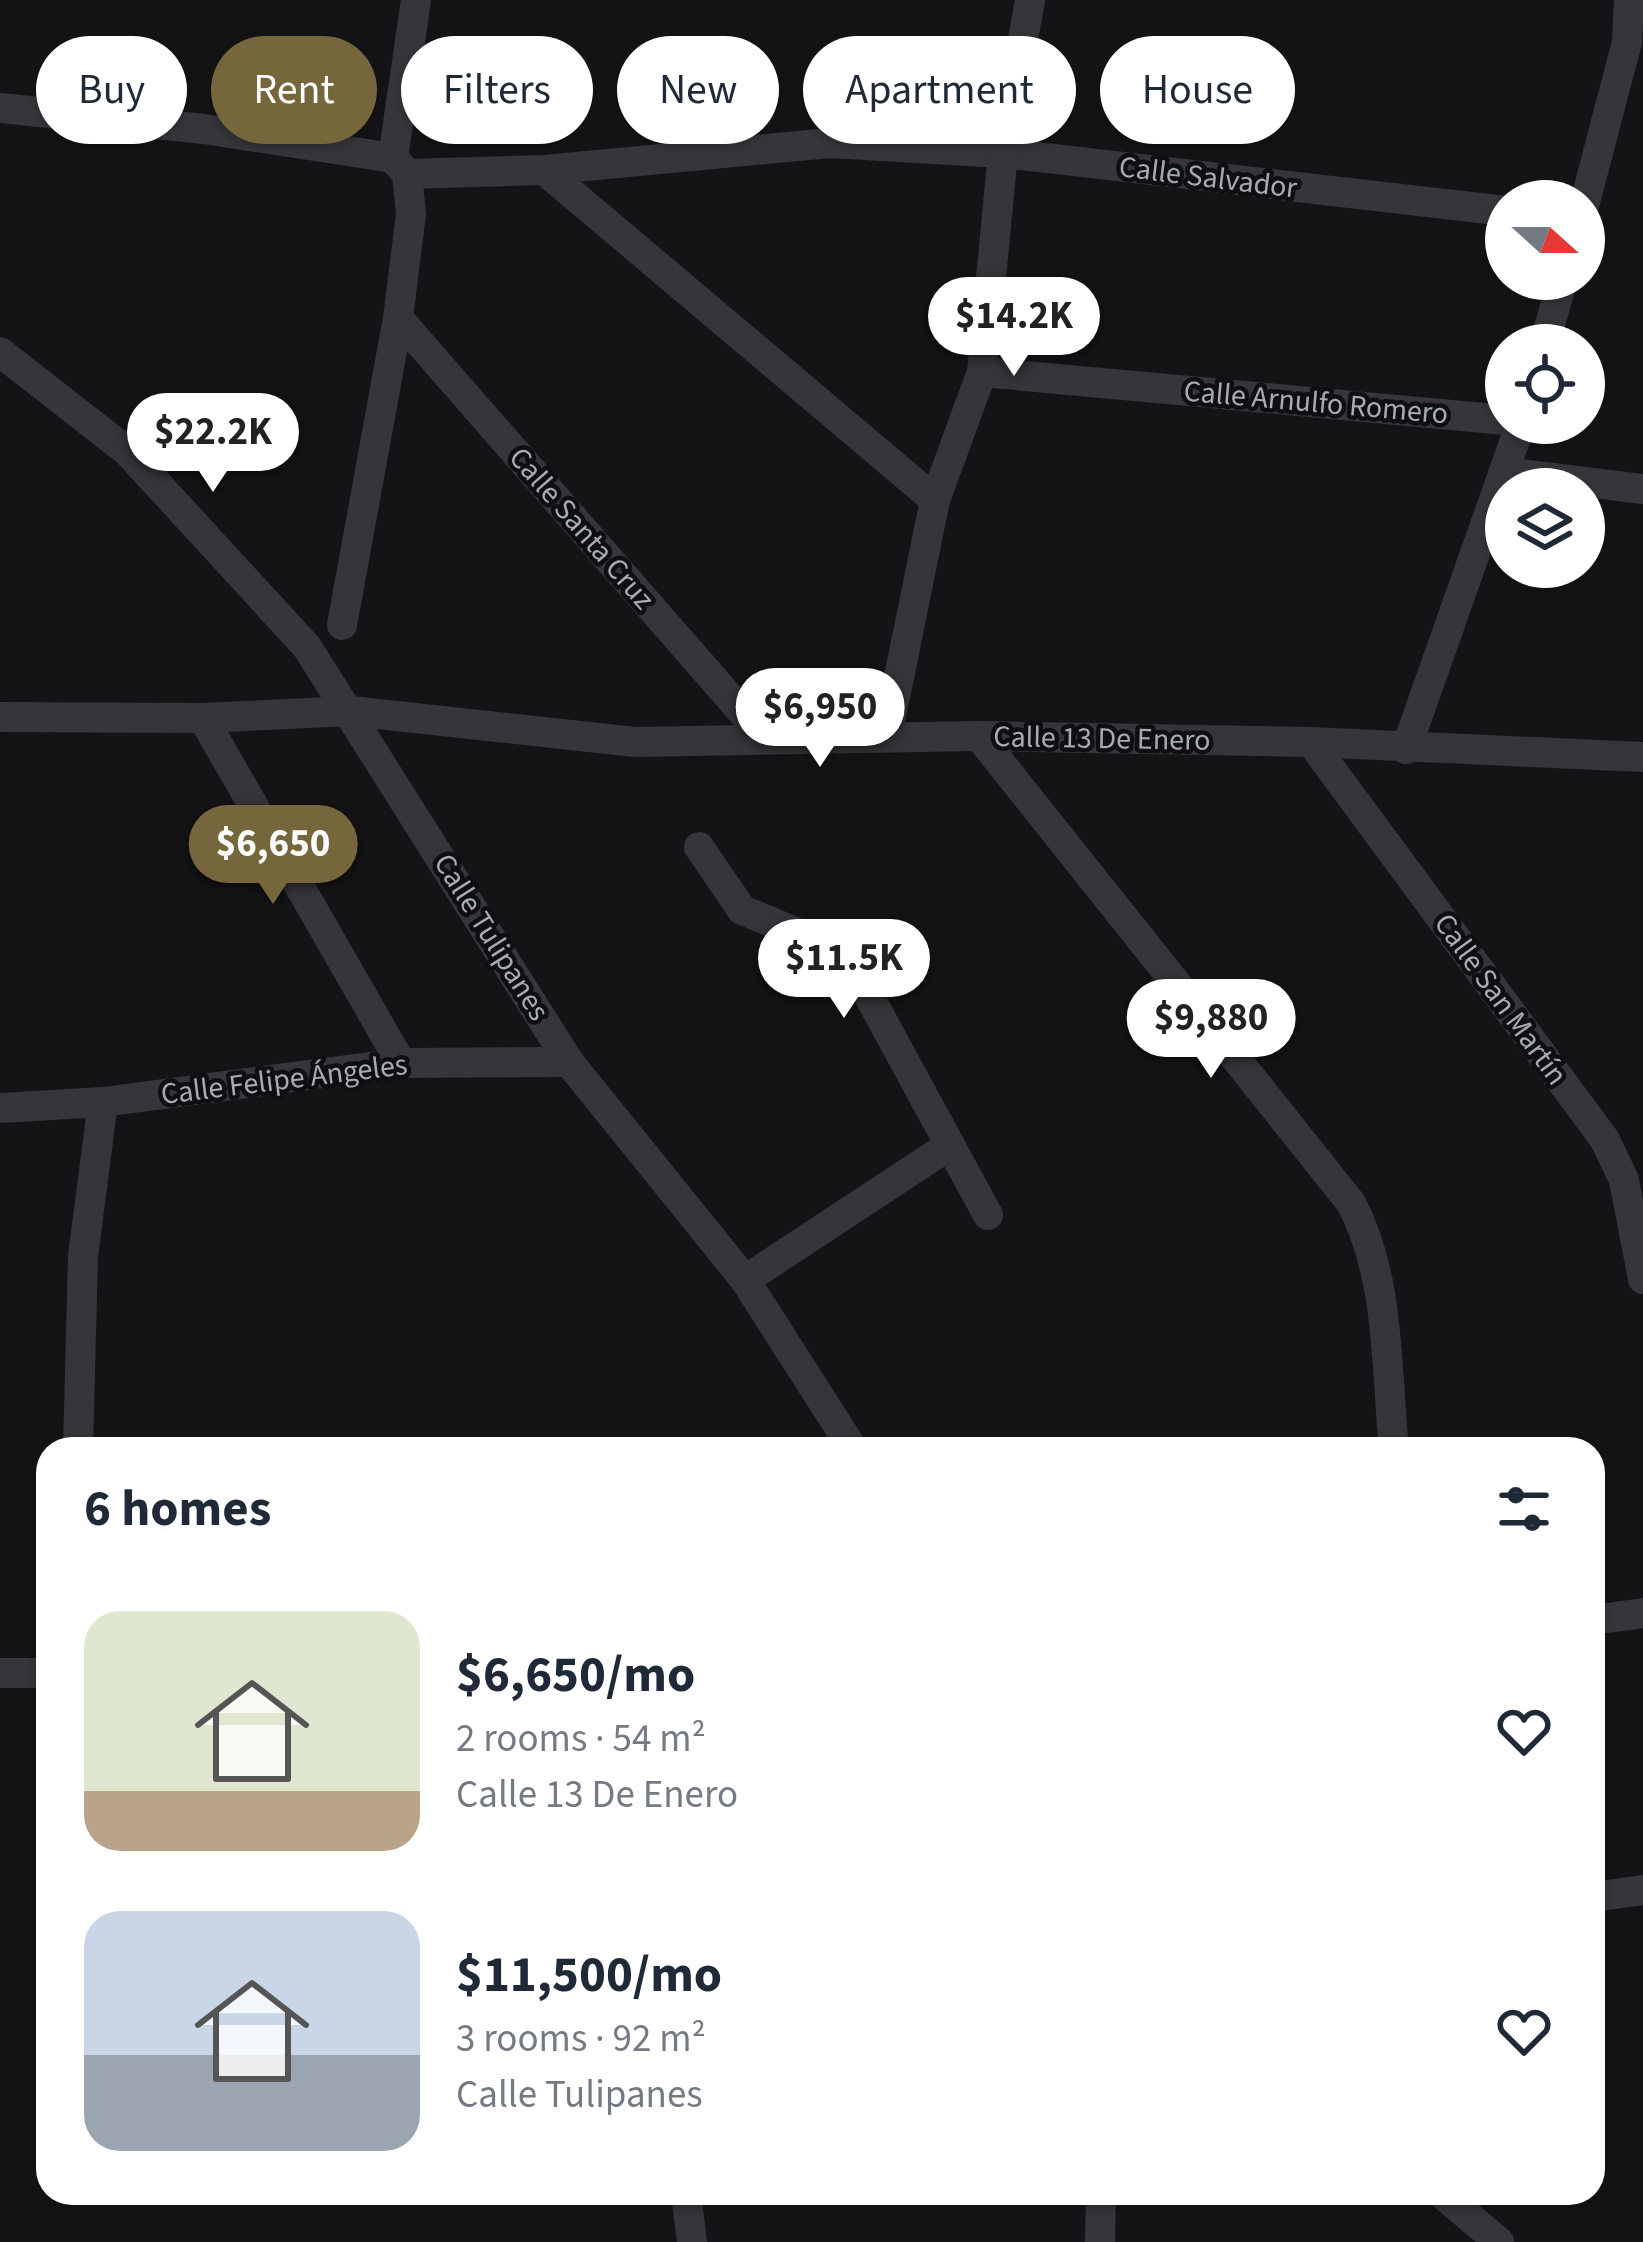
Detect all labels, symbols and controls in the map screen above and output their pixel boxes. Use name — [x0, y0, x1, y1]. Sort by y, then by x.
chip: Buy — [36, 36, 187, 144]
chip: Rent — [211, 36, 377, 144]
chip: Filters — [401, 36, 593, 144]
chip: New — [617, 36, 779, 144]
chip: Apartment — [803, 36, 1076, 144]
chip: House — [1100, 36, 1295, 144]
street label: Calle Salvador — [1116, 145, 1300, 210]
north arrow — [1485, 180, 1605, 300]
map controls — [1485, 180, 1605, 588]
pin: $14.2K — [916, 277, 1112, 379]
text: $14.2K — [955, 288, 1073, 344]
button: locate — [1485, 324, 1605, 444]
street label: Calle Arnulfo Romero — [1182, 370, 1450, 435]
pin: $22.2K — [115, 393, 311, 495]
text: $22.2K — [154, 404, 272, 460]
street label: Calle Santa Cruz — [499, 438, 665, 619]
button: layers — [1485, 468, 1605, 588]
pin: $6,950 — [722, 668, 918, 770]
text: $6,950 — [763, 679, 877, 735]
street label: Calle 13 De Enero — [993, 715, 1211, 762]
pin: $6,650 — [175, 805, 371, 907]
text: $6,650 — [216, 816, 330, 872]
street label: Calle Tulipanes — [423, 845, 560, 1029]
street label: Calle San Martín — [1423, 904, 1578, 1094]
pin: $11.5K — [746, 919, 942, 1021]
text: $11.5K — [785, 930, 903, 986]
pin: $9,880 — [1113, 979, 1309, 1081]
text: $9,880 — [1154, 990, 1268, 1046]
street label: Calle Felipe Ángeles — [159, 1043, 410, 1116]
text: 6 homes — [84, 1473, 271, 1545]
icon: filters — [1491, 1476, 1557, 1542]
text: $6,650/mo — [456, 1639, 695, 1711]
icon: home — [180, 1659, 324, 1803]
icon: heart — [1491, 1698, 1557, 1764]
text: 2 rooms · 54 m² — [456, 1711, 706, 1767]
text: Calle 13 De Enero — [456, 1767, 738, 1823]
text: $11,500/mo — [456, 1939, 722, 2011]
icon: home — [180, 1959, 324, 2103]
icon: heart — [1491, 1998, 1557, 2064]
text: 3 rooms · 92 m² — [456, 2011, 706, 2067]
text: Calle Tulipanes — [456, 2067, 703, 2123]

